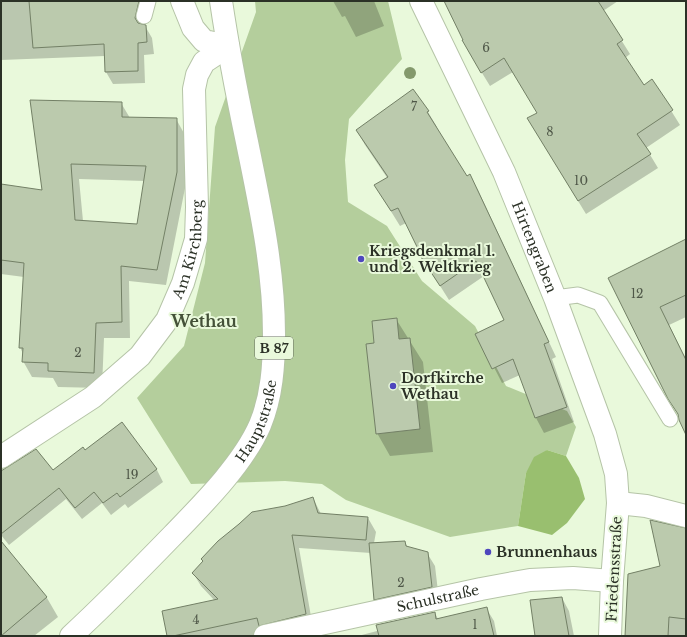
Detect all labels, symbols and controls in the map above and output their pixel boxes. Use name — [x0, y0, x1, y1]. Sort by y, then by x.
house number: 6 — [482, 40, 490, 55]
house number: 7 — [411, 99, 418, 114]
house number: 8 — [546, 124, 554, 139]
house number: 10 — [574, 173, 588, 188]
street label: Am Kirchberg — [168, 199, 206, 302]
street label: Hirtengraben — [508, 199, 561, 296]
place label: Kriegsdenkmal 1. und 2. Weltkrieg — [369, 242, 495, 276]
marker: Kriegsdenkmal 1. und 2. Weltkrieg — [356, 254, 366, 264]
house number: 12 — [631, 286, 643, 301]
district label: Wethau — [170, 311, 238, 331]
road number: B 87 — [255, 337, 293, 359]
house number: 2 — [74, 345, 82, 360]
place label: Dorfkirche Wethau — [400, 369, 484, 403]
street label: Hauptstraße — [231, 378, 281, 466]
marker: Dorfkirche Wethau — [388, 381, 398, 391]
house number: 19 — [125, 467, 139, 482]
street label: Friedensstraße — [602, 516, 626, 622]
place label: Brunnenhaus — [496, 543, 598, 561]
marker: Brunnenhaus — [483, 547, 493, 557]
house number: 2 — [397, 575, 405, 590]
street label: Schulstraße — [395, 581, 481, 616]
house number: 4 — [192, 612, 200, 627]
house number: 1 — [472, 617, 478, 632]

